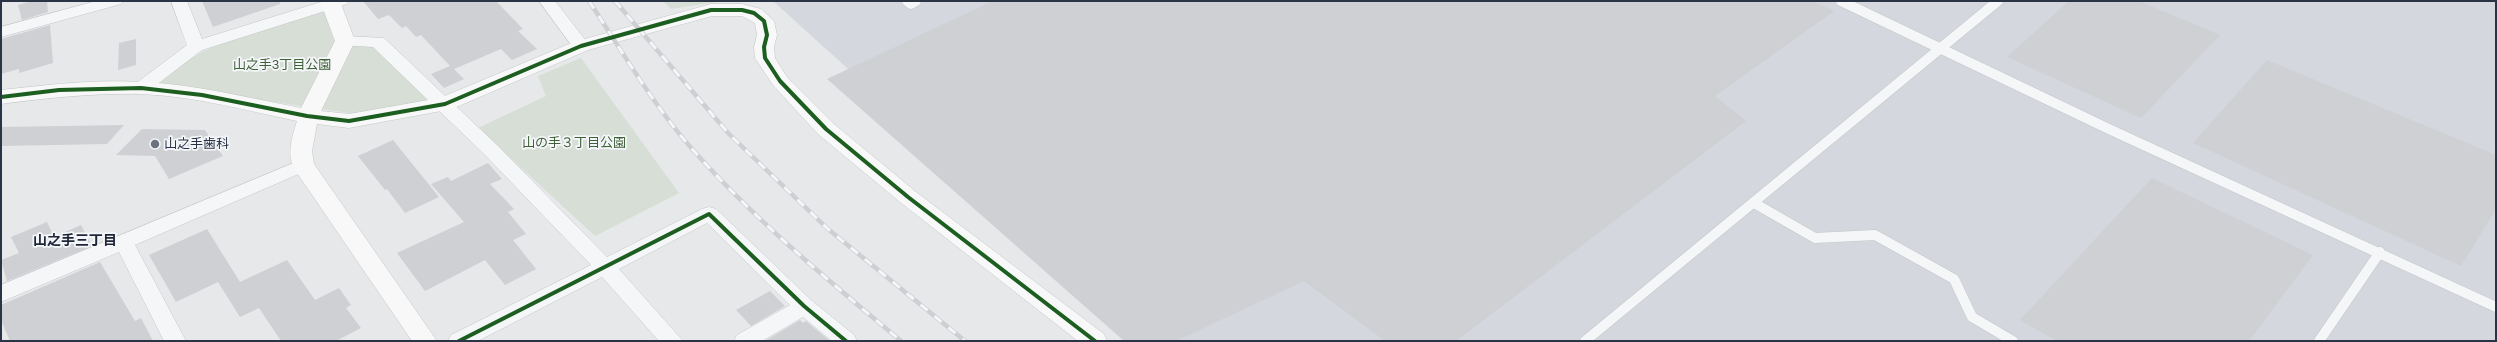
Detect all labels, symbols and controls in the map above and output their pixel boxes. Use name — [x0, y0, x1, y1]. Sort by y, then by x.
park label: 山之手3丁目公園 — [233, 57, 331, 73]
park label: 山の手３丁目公園 — [522, 135, 626, 151]
place label: 山之手歯科 — [164, 136, 229, 152]
marker: 山之手歯科 — [149, 138, 161, 150]
district label: 山之手三丁目 — [33, 233, 117, 249]

